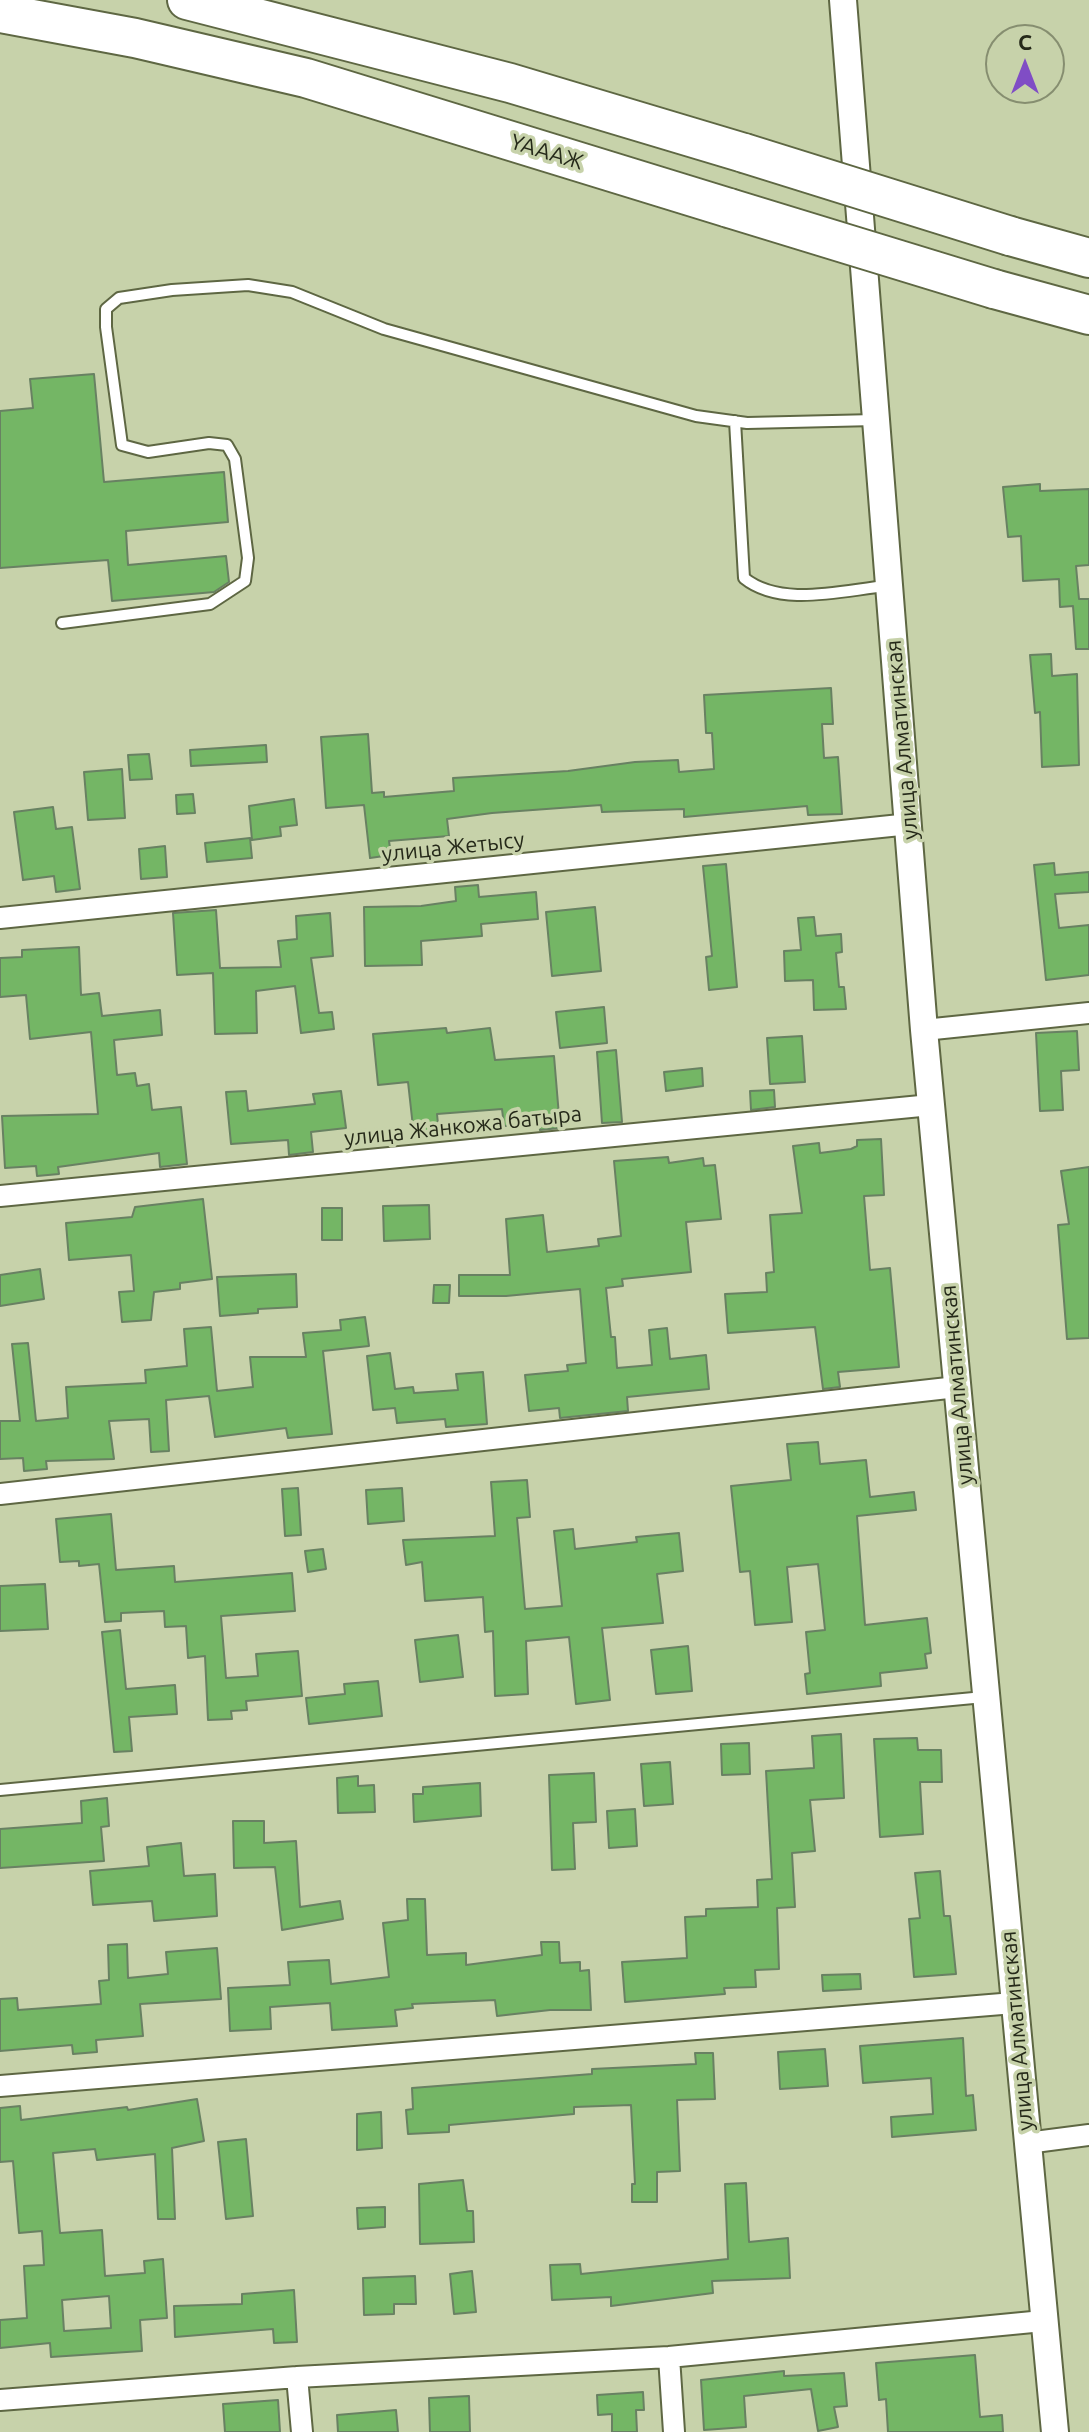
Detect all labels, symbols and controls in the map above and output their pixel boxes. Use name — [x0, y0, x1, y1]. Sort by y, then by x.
north arrow — [985, 24, 1065, 104]
text: С — [1018, 29, 1032, 54]
street label: ҮАААЖ — [507, 128, 587, 176]
street label: улица Алматинская — [880, 639, 924, 841]
street label: улица Жетысу — [380, 826, 526, 868]
street label: улица Жанкожа батыра — [343, 1100, 583, 1152]
street label: улица Алматинская — [935, 1284, 979, 1486]
street label: улица Алматинская — [995, 1930, 1039, 2132]

